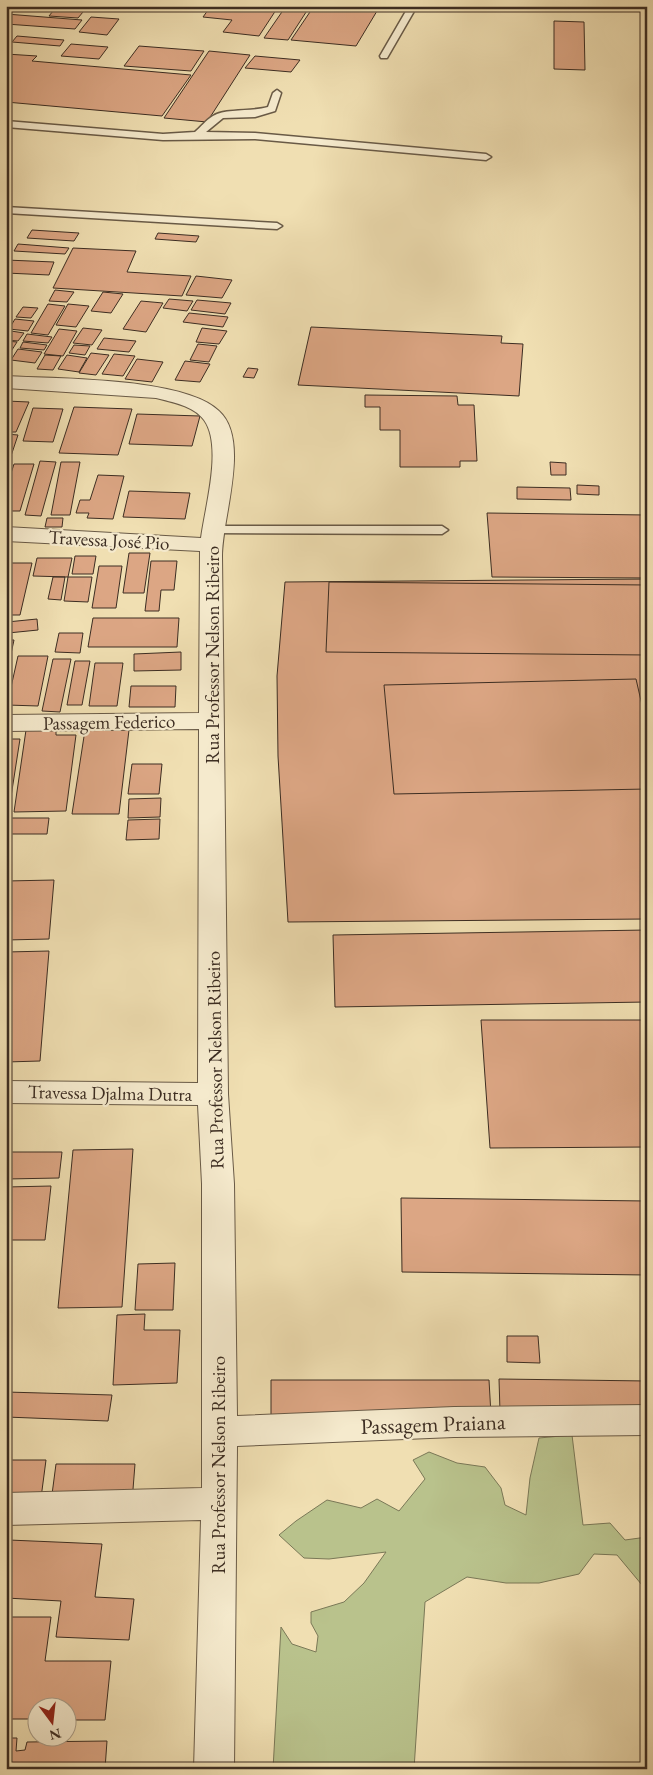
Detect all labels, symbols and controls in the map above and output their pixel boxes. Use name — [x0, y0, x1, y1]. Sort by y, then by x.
street label: Travessa José Pio — [48, 524, 170, 556]
street label: Rua Professor Nelson Ribeiro — [200, 546, 225, 764]
street label: Passagem Federico — [43, 708, 175, 736]
street label: Rua Professor Nelson Ribeiro — [201, 951, 229, 1169]
street label: Travessa Djalma Dutra — [28, 1079, 193, 1107]
street label: Rua Professor Nelson Ribeiro — [206, 1356, 231, 1574]
street label: Passagem Praiana — [360, 1407, 506, 1441]
north arrow — [28, 1698, 78, 1748]
text: N — [47, 1724, 63, 1745]

